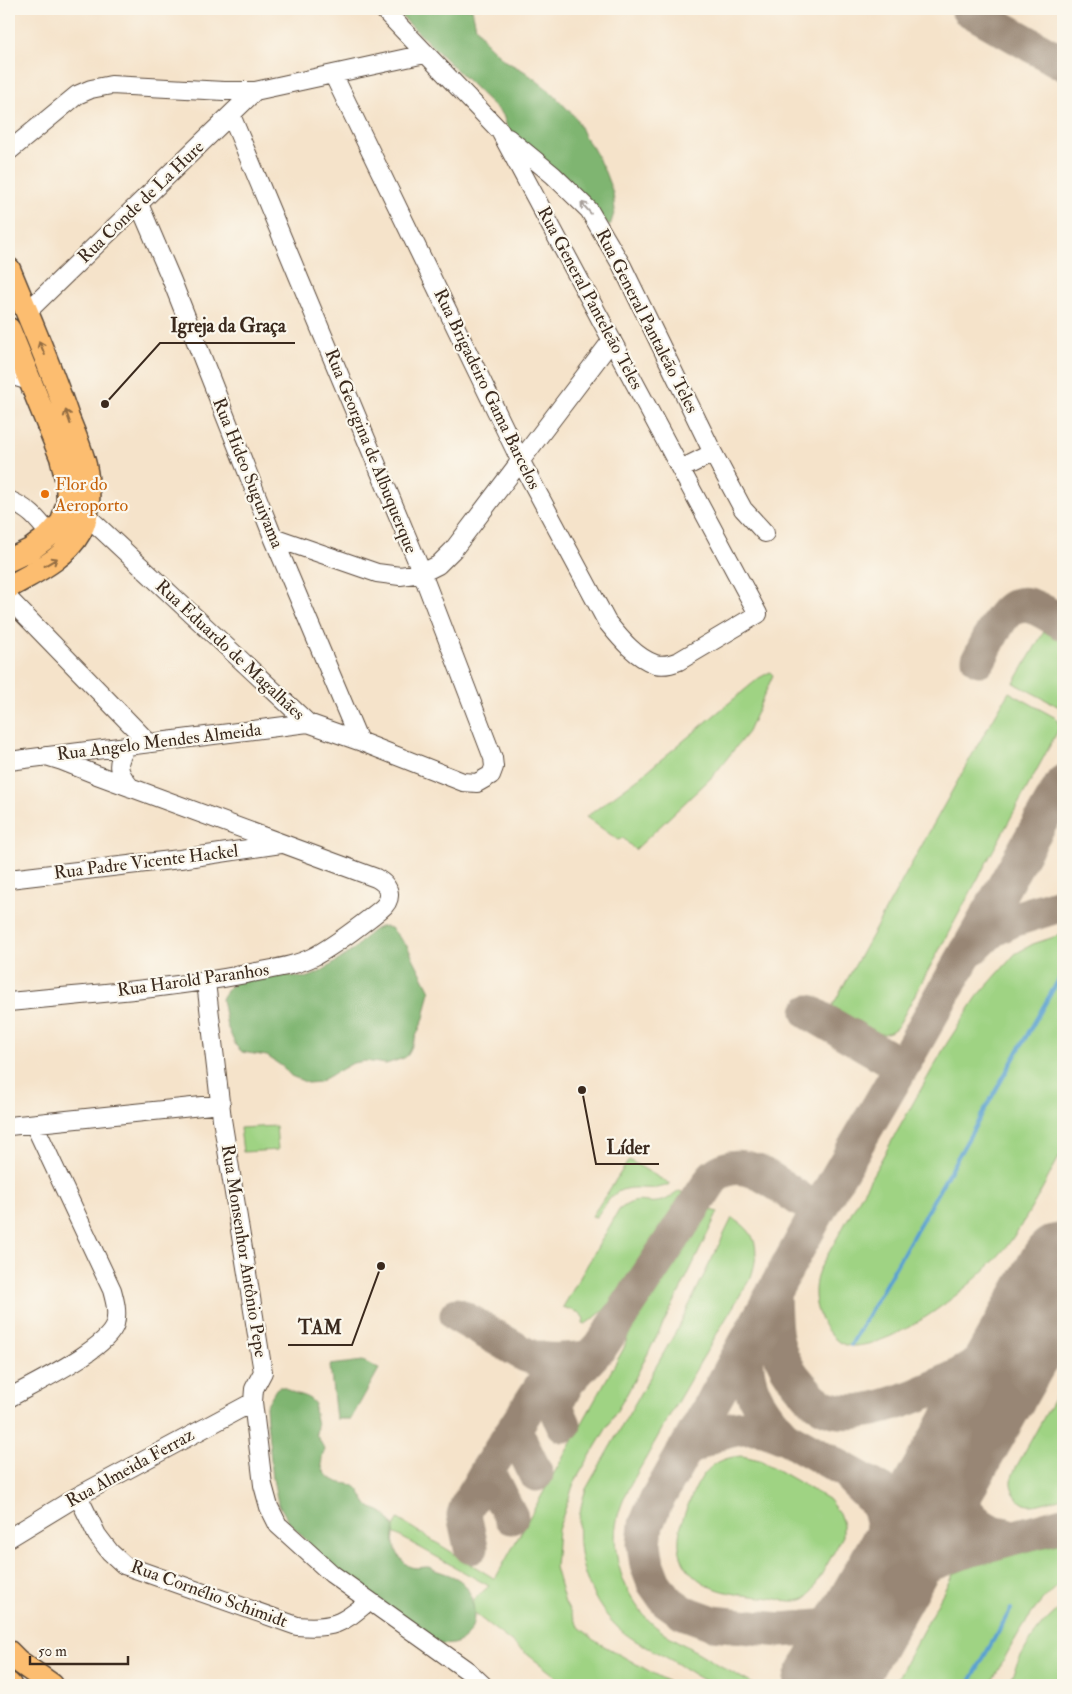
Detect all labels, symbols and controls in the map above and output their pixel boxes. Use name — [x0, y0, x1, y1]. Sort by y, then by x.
street label: Rua Conde de La Hure — [73, 135, 209, 268]
one-way arrow — [580, 202, 592, 215]
street label: Rua General Panteleão Teles — [532, 203, 648, 393]
street label: Rua General Pantaleão Teles — [590, 225, 704, 417]
street label: Rua Brigadeiro Gama Barcelos — [428, 285, 546, 493]
callout: Igreja da Graça — [160, 309, 295, 343]
text: Igreja da Graça — [170, 314, 287, 339]
one-way arrow — [36, 341, 46, 356]
street label: Rua Georgina de Albuquerque — [319, 345, 423, 557]
street label: Rua Hideo Suguiyama — [207, 394, 289, 552]
one-way arrow — [63, 409, 72, 425]
place label: Flor do Aeroporto — [54, 473, 129, 517]
marker: Flor do Aeroporto — [39, 488, 51, 500]
one-way arrow — [43, 557, 58, 567]
street label: Rua Eduardo de Magalhães — [151, 575, 309, 725]
street label: Rua Angelo Mendes Almeida — [55, 718, 263, 766]
street label: Rua Padre Vicente Hackel — [52, 839, 240, 885]
street label: Rua Harold Paranhos — [116, 958, 270, 1002]
callout: Líder — [596, 1130, 659, 1164]
text: Líder — [606, 1136, 650, 1160]
street label: Rua Monsenhor Antônio Pepe — [216, 1143, 272, 1360]
callout: TAM — [288, 1311, 352, 1345]
text: TAM — [297, 1316, 343, 1340]
street label: Rua Almeida Ferraz — [62, 1423, 199, 1513]
street label: Rua Cornélio Schimidt — [127, 1555, 291, 1633]
scale bar — [30, 1634, 128, 1666]
text: 50 m — [38, 1642, 67, 1661]

